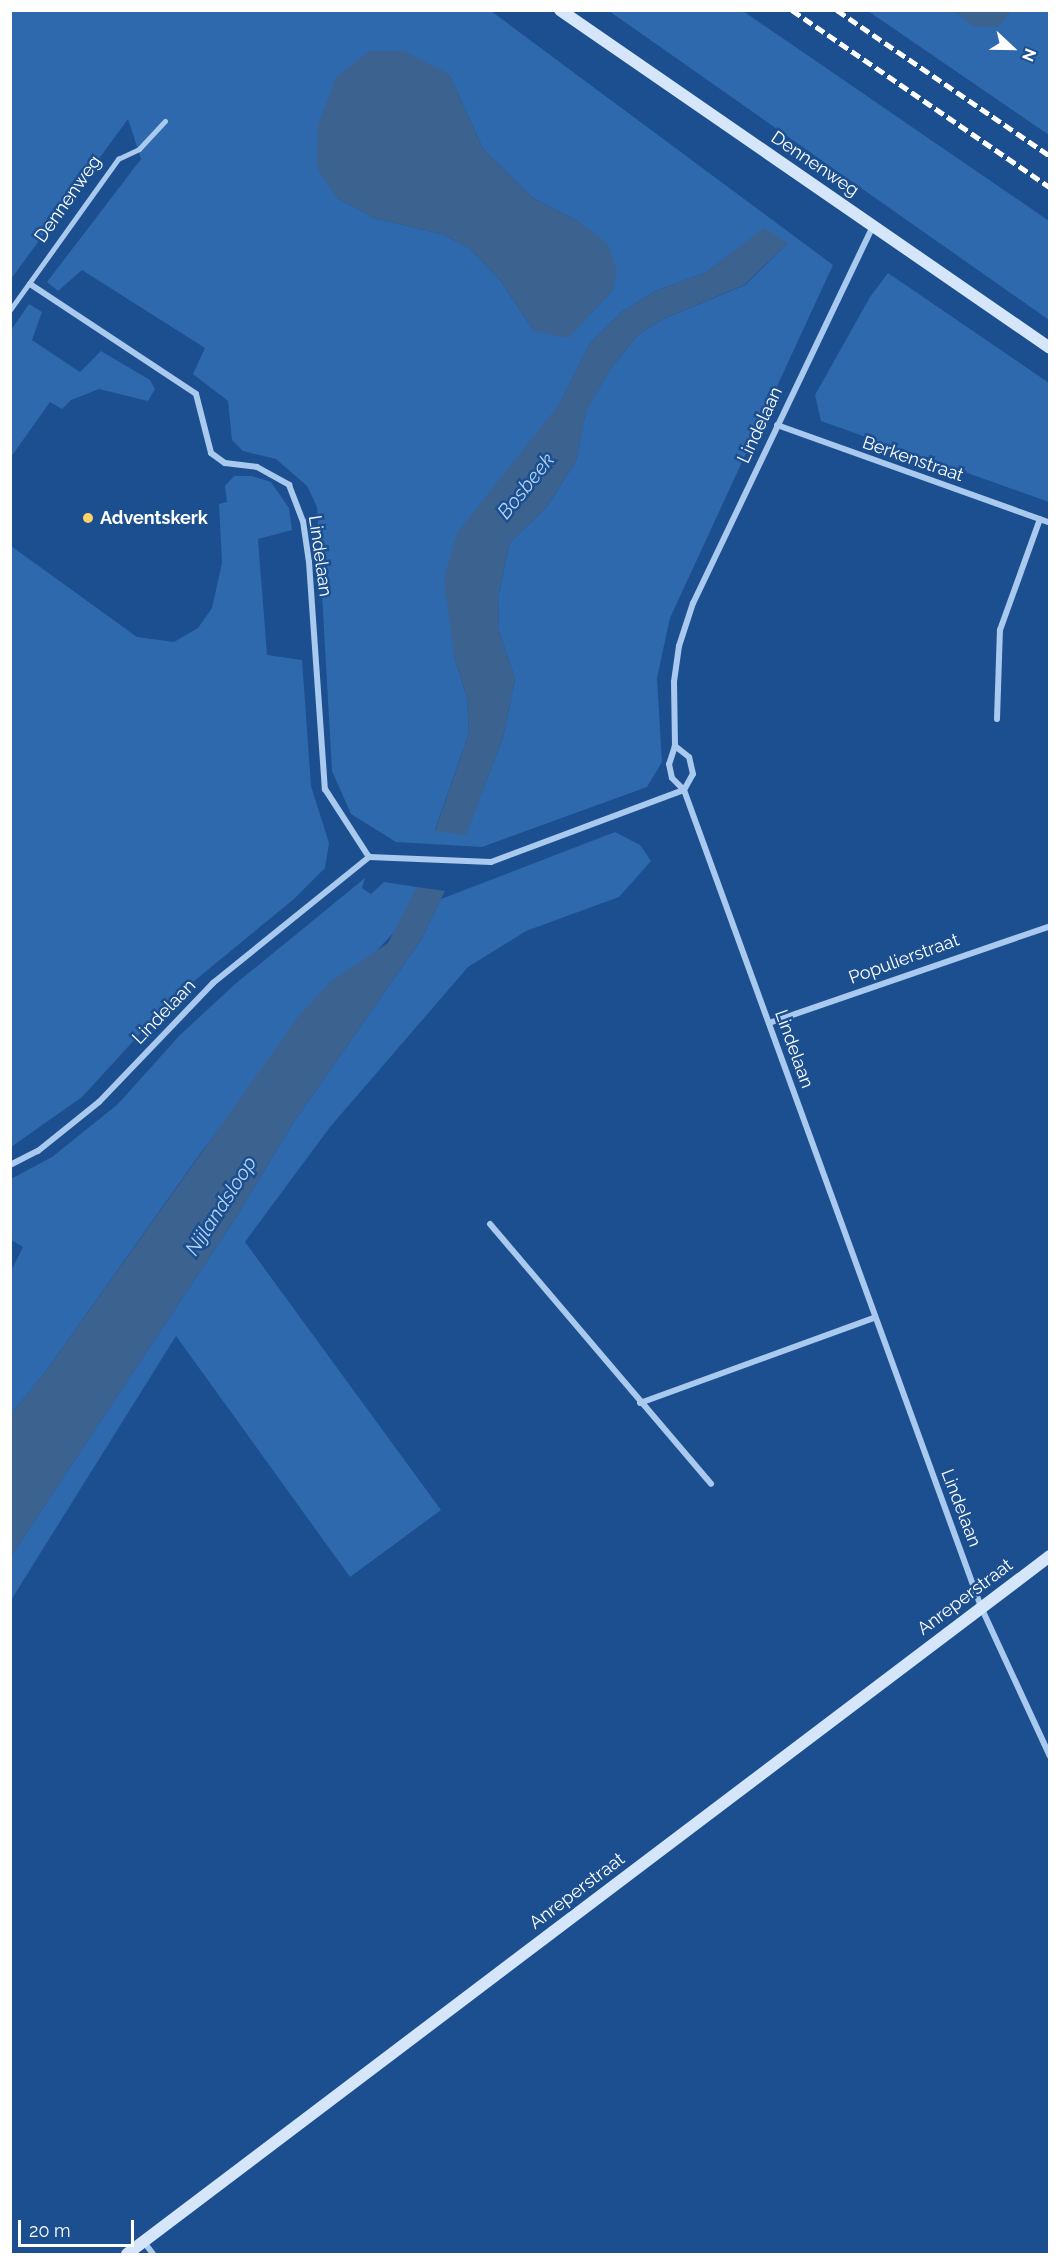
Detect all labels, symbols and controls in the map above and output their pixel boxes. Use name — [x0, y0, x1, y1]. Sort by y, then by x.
north arrow — [982, 18, 1042, 78]
text: N — [1018, 46, 1040, 64]
street label: Dennenweg — [767, 127, 863, 201]
street label: Dennenweg — [30, 151, 106, 247]
street label: Lindelaan — [733, 383, 787, 467]
street label: Berkenstraat — [860, 432, 966, 486]
water label: Bosbeek — [492, 448, 560, 524]
place label: Adventskerk — [100, 507, 208, 529]
marker: Adventskerk — [81, 511, 95, 525]
street label: Lindelaan — [304, 514, 336, 598]
street label: Populierstraat — [846, 929, 962, 989]
street label: Lindelaan — [128, 975, 200, 1049]
street label: Lindelaan — [770, 1007, 818, 1091]
water label: Nijlandsloop — [180, 1152, 262, 1260]
street label: Lindelaan — [936, 1466, 986, 1550]
street label: Anreperstraat — [913, 1554, 1017, 1640]
street label: Anreperstraat — [525, 1848, 629, 1934]
scale bar — [21, 2208, 136, 2246]
text: 20 m — [29, 2220, 71, 2241]

